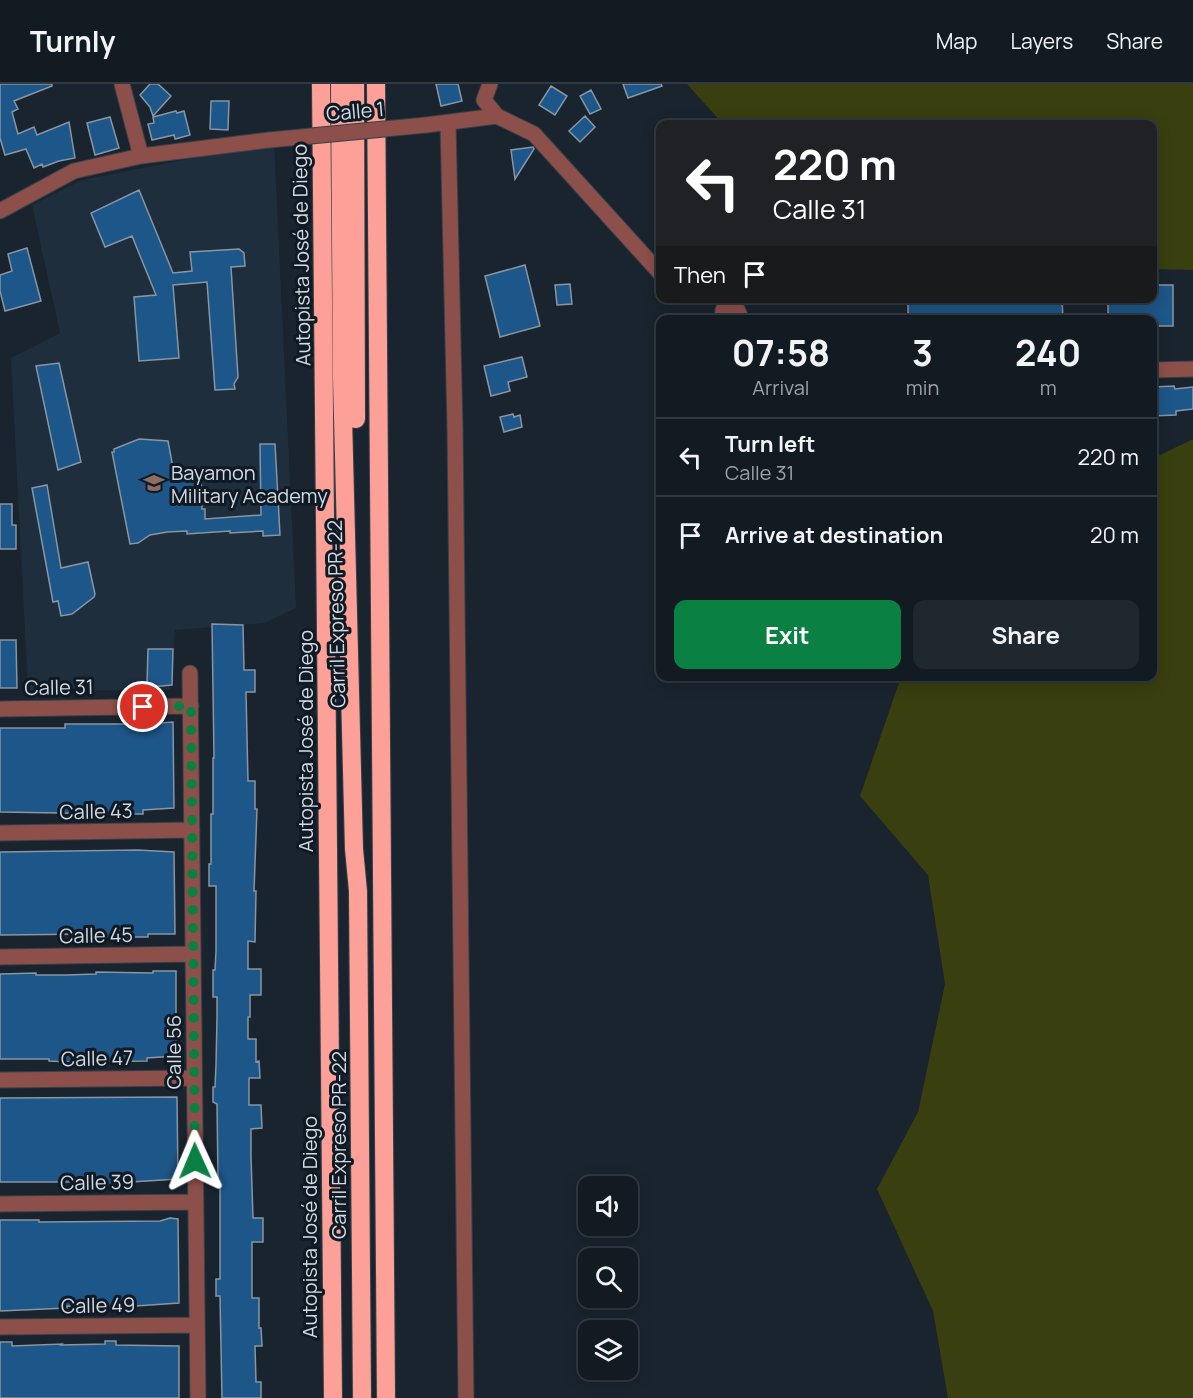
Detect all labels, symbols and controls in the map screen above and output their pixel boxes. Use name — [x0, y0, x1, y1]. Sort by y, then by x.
text: Turnly — [30, 22, 115, 60]
text: Map — [936, 27, 977, 55]
text: Layers — [1010, 27, 1073, 55]
text: Share — [1106, 27, 1163, 55]
street label: Calle 1 — [325, 95, 385, 127]
text: 220 m — [773, 135, 897, 193]
street label: Autopista José de Diego — [286, 143, 316, 366]
icon: left — [674, 144, 752, 222]
text: Calle 31 — [773, 190, 867, 227]
icon: arrive — [738, 258, 771, 291]
text: Then — [674, 260, 726, 290]
text: 07:58 — [732, 328, 830, 377]
text: 3 — [912, 328, 933, 377]
text: 240 — [1015, 328, 1081, 377]
text: Arrival — [752, 374, 809, 401]
text: min — [906, 374, 939, 401]
text: m — [1040, 374, 1057, 401]
text: Turn left — [725, 429, 815, 459]
icon: left — [674, 441, 707, 474]
text: 220 m — [1077, 442, 1139, 472]
place label: Bayamon Military Academy — [171, 459, 328, 509]
text: Calle 31 — [725, 459, 794, 486]
school or university icon: Bayamon Military Academy — [142, 471, 166, 495]
icon: arrive — [674, 519, 707, 552]
street label: Carril Expreso PR-22 — [321, 520, 351, 708]
text: Arrive at destination — [725, 520, 943, 550]
text: 20 m — [1090, 520, 1139, 550]
button: Exit — [674, 600, 901, 669]
button: Share — [913, 600, 1139, 669]
street label: Autopista José de Diego — [292, 630, 319, 852]
street label: Calle 31 — [24, 673, 94, 701]
pin — [117, 681, 168, 732]
icon: arrive — [126, 690, 159, 723]
street label: Calle 43 — [59, 797, 133, 825]
street label: Calle 45 — [59, 921, 133, 949]
street label: Calle 56 — [160, 1015, 187, 1089]
street label: Calle 47 — [61, 1044, 133, 1072]
street label: Carril Expreso PR-22 — [325, 1051, 352, 1239]
street label: Autopista José de Diego — [296, 1116, 323, 1338]
position arrow — [163, 1129, 227, 1193]
street label: Calle 39 — [60, 1168, 134, 1196]
map controls — [578, 1176, 638, 1380]
button: sound — [578, 1176, 638, 1236]
button: search — [578, 1248, 638, 1308]
street label: Calle 49 — [61, 1291, 135, 1319]
button: layers — [578, 1320, 638, 1380]

